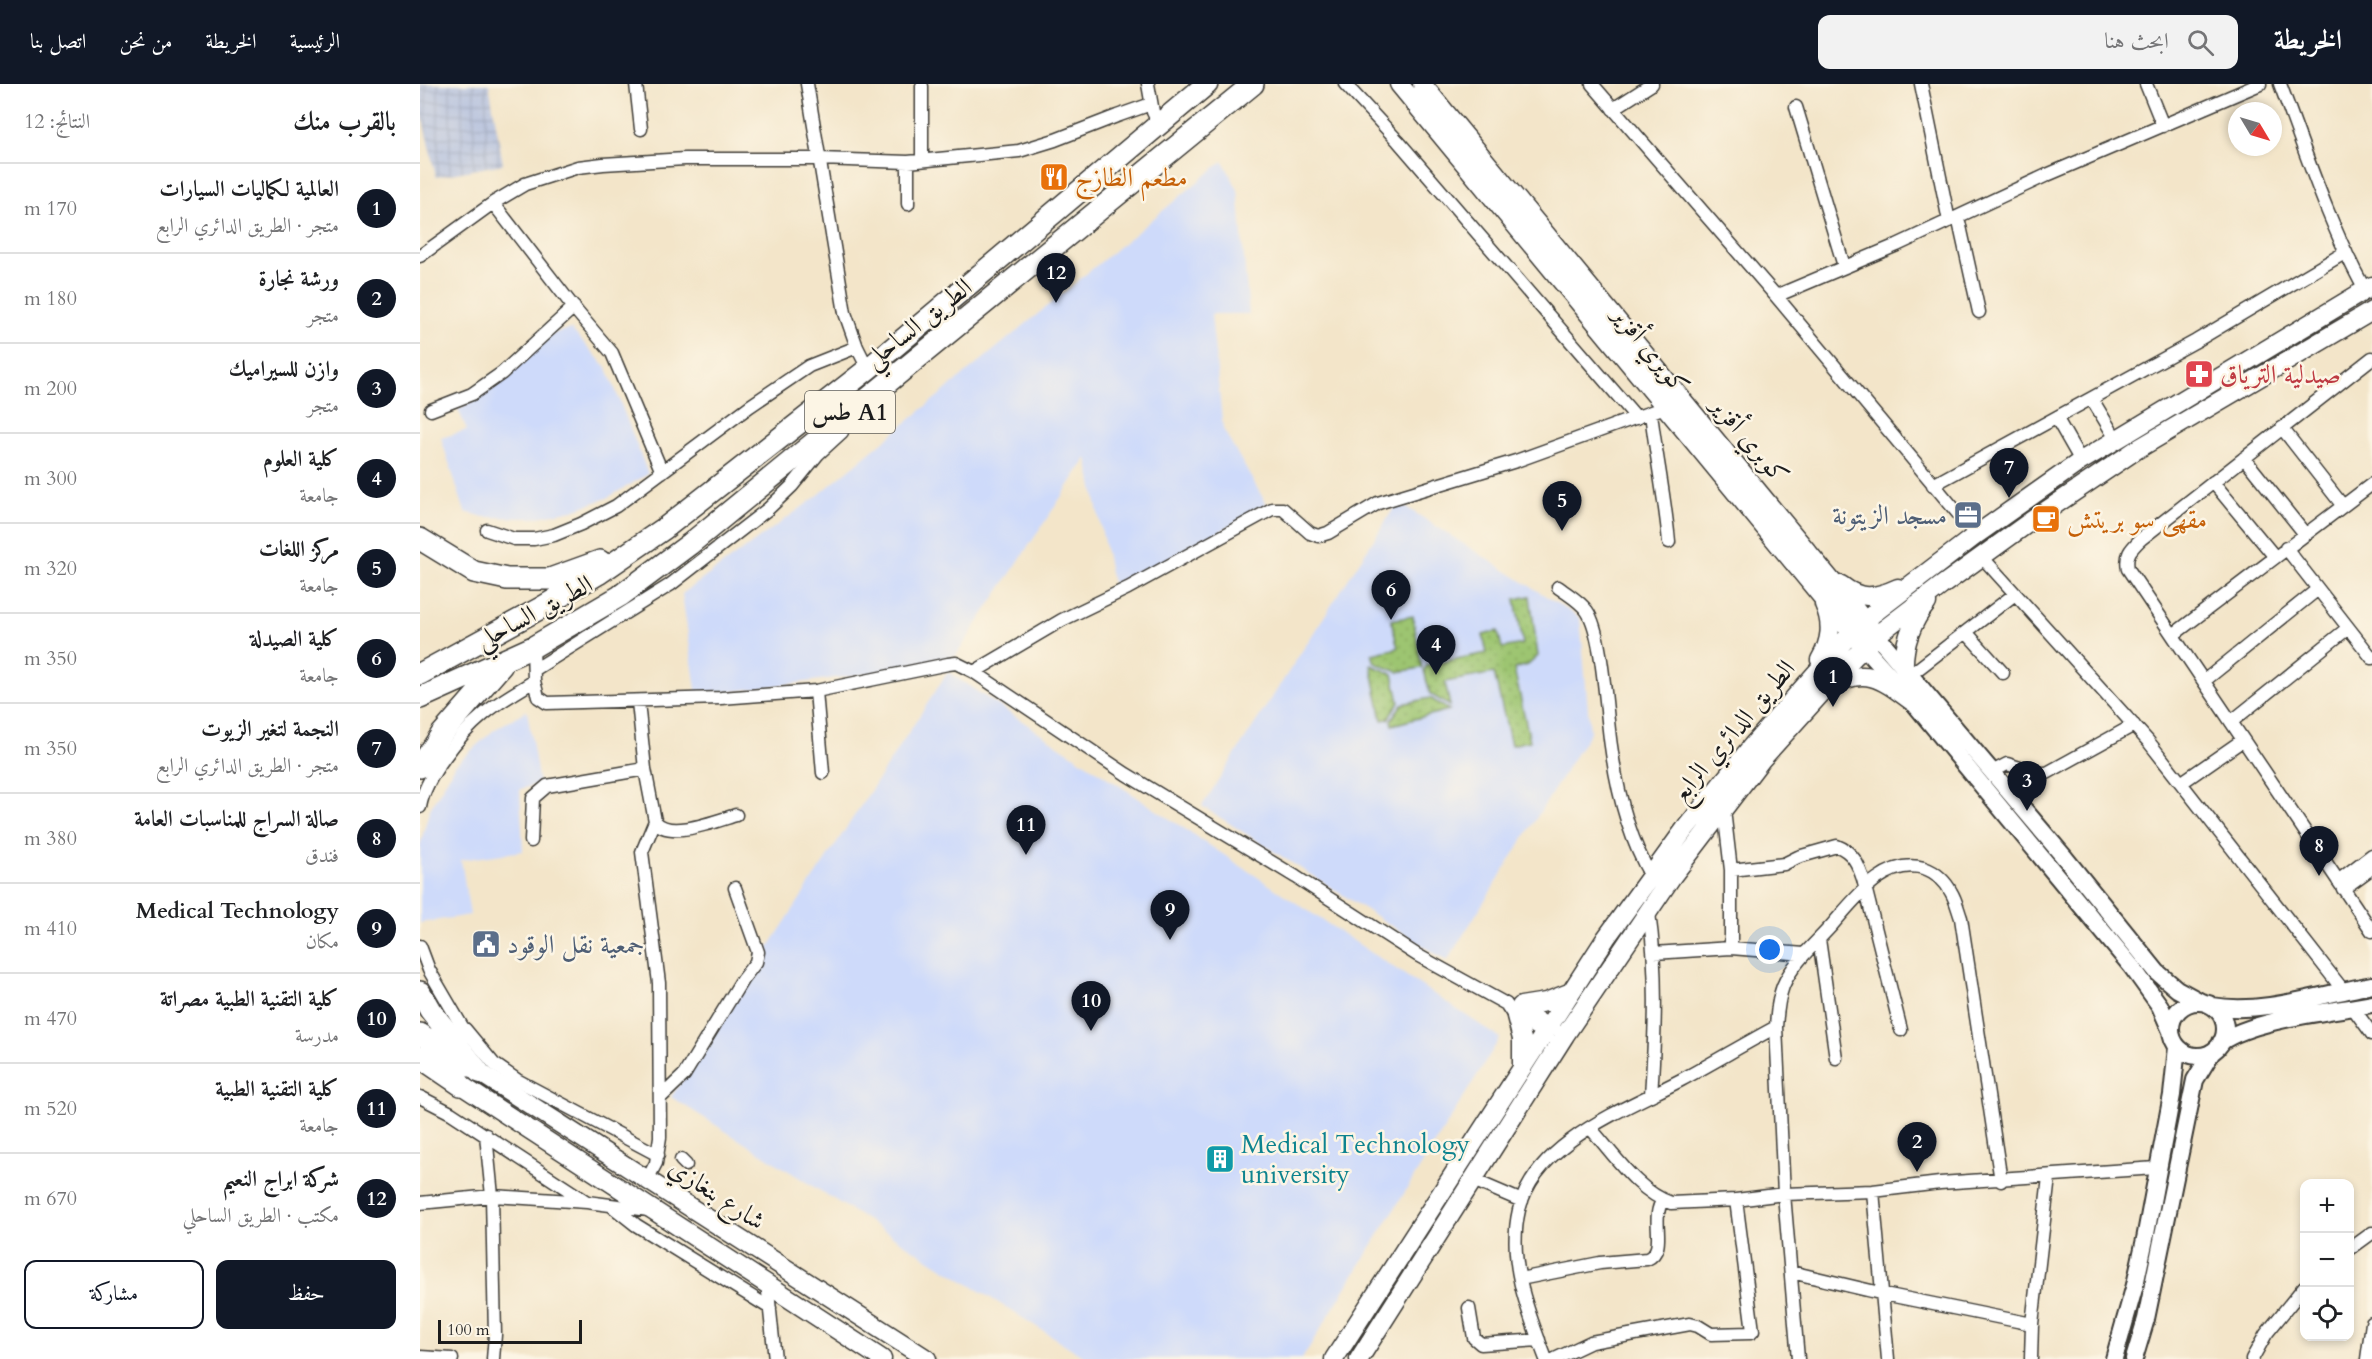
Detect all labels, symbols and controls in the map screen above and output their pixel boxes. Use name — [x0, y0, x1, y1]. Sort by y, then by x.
search box — [1818, 15, 2238, 69]
text: الخريطة — [2274, 21, 2342, 59]
text: ابحث هنا — [2104, 26, 2169, 56]
icon: search — [2184, 26, 2217, 59]
text: اتصل بنا — [30, 27, 86, 56]
text: من نحن — [119, 27, 173, 56]
text: الخريطة — [206, 27, 257, 56]
text: الرئيسية — [290, 27, 340, 56]
north arrow — [2228, 102, 2282, 156]
text: بالقرب منك — [293, 104, 396, 139]
text: النتائج: 12 — [24, 108, 90, 135]
place label: مطعم الطازج — [1075, 160, 1188, 202]
restaurant icon: مطعم الطازج — [1038, 161, 1070, 193]
text: العالمية لكماليات السيارات — [159, 174, 339, 204]
text: 170 m — [24, 195, 77, 222]
text: 1 — [371, 195, 382, 222]
text: متجر · الطريق الدائري الرابع — [156, 212, 339, 239]
pin: 12 — [1036, 254, 1076, 303]
text: ورشة نجارة — [259, 264, 339, 294]
street label: الطريق الساحلي — [857, 270, 984, 382]
text: 180 m — [24, 285, 77, 312]
text: 2 — [371, 285, 382, 312]
street label: كويري أقزير — [1600, 296, 1698, 404]
text: متجر — [307, 302, 339, 329]
text: وازن للسيراميك — [229, 354, 339, 384]
place label: صيدلية الترياق — [2220, 357, 2341, 392]
pharmacy icon: صيدلية الترياق — [2183, 358, 2215, 390]
text: 200 m — [24, 375, 77, 402]
text: 3 — [371, 375, 382, 402]
street label: كوبري أقزير — [1699, 386, 1797, 493]
road number: طس A1 — [805, 391, 895, 433]
text: متجر — [307, 392, 339, 419]
text: كلية العلوم — [263, 444, 339, 474]
pin: 7 — [1990, 448, 2028, 498]
text: 300 m — [24, 465, 77, 492]
text: 4 — [371, 465, 382, 492]
text: جامعة — [300, 482, 339, 509]
pin: 5 — [1542, 482, 1582, 531]
place label: مسجد الزيتونة — [1832, 498, 1947, 533]
office icon: مسجد الزيتونة — [1952, 499, 1984, 531]
place label: مقهى سو بريتش — [2067, 502, 2207, 537]
cafe icon: مقهى سو بريتش — [2030, 503, 2062, 535]
text: مركز اللغات — [259, 534, 339, 564]
text: 320 m — [24, 555, 77, 582]
text: 5 — [371, 555, 382, 582]
street label: الطريق الساحلي — [469, 566, 602, 664]
pin: 6 — [1372, 570, 1410, 620]
text: جامعة — [300, 572, 339, 599]
text: كلية الصيدلة — [250, 624, 339, 654]
pin: 4 — [1416, 626, 1456, 675]
text: 350 m — [24, 645, 77, 672]
text: 6 — [371, 645, 382, 672]
street label: الطريق الدائري الرابع — [1663, 652, 1808, 814]
pin: 1 — [1814, 658, 1852, 707]
text: جامعة — [300, 662, 339, 689]
text: النجمة لتغير الزيوت — [201, 714, 339, 744]
text: 350 m — [24, 735, 77, 762]
text: 7 — [371, 735, 382, 762]
text: متجر · الطريق الدائري الرابع — [156, 752, 339, 779]
pin: 3 — [2008, 762, 2046, 811]
text: صالة السراج للمناسبات العامة — [134, 804, 339, 834]
pin: 11 — [1006, 806, 1046, 855]
text: 380 m — [24, 825, 77, 852]
text: 8 — [371, 825, 382, 852]
pin: 8 — [2300, 826, 2338, 876]
text: فندق — [305, 842, 339, 869]
pin: 9 — [1150, 890, 1190, 940]
text: Medical Technology — [136, 896, 339, 926]
text: 410 m — [24, 915, 77, 942]
text: 9 — [371, 915, 382, 942]
place label: جمعية نقل الوقود — [507, 927, 645, 962]
text: مكان — [305, 928, 339, 955]
public building icon: جمعية نقل الوقود — [470, 928, 502, 960]
your location — [1755, 935, 1784, 964]
pin: 10 — [1072, 982, 1110, 1031]
text: كلية التقنية الطبية مصراتة — [160, 984, 339, 1014]
text: 470 m — [24, 1005, 77, 1032]
text: 10 — [366, 1005, 387, 1032]
text: مدرسة — [295, 1022, 339, 1049]
text: كلية التقنية الطبية — [215, 1074, 339, 1104]
text: 520 m — [24, 1095, 77, 1122]
text: 11 — [366, 1095, 387, 1122]
text: جامعة — [300, 1112, 339, 1139]
pin: 2 — [1898, 1122, 1936, 1172]
place label: Medical Technology university — [1241, 1127, 1470, 1192]
building icon: Medical Technology university — [1204, 1143, 1236, 1175]
street label: شارع بنغازي — [660, 1150, 772, 1242]
text: شركة ابراج النعيم — [223, 1164, 339, 1194]
map controls — [2300, 1179, 2354, 1341]
button: + — [2300, 1179, 2354, 1233]
text: 670 m — [24, 1185, 77, 1212]
text: 12 — [366, 1185, 387, 1212]
text: مكتب · الطريق الساحلي — [182, 1202, 339, 1229]
button: − — [2300, 1233, 2354, 1287]
button: مشاركة — [24, 1260, 204, 1329]
button: حفظ — [216, 1260, 396, 1329]
button: locate — [2300, 1287, 2354, 1341]
scale bar — [438, 1317, 582, 1344]
text: 100 m — [447, 1319, 489, 1341]

